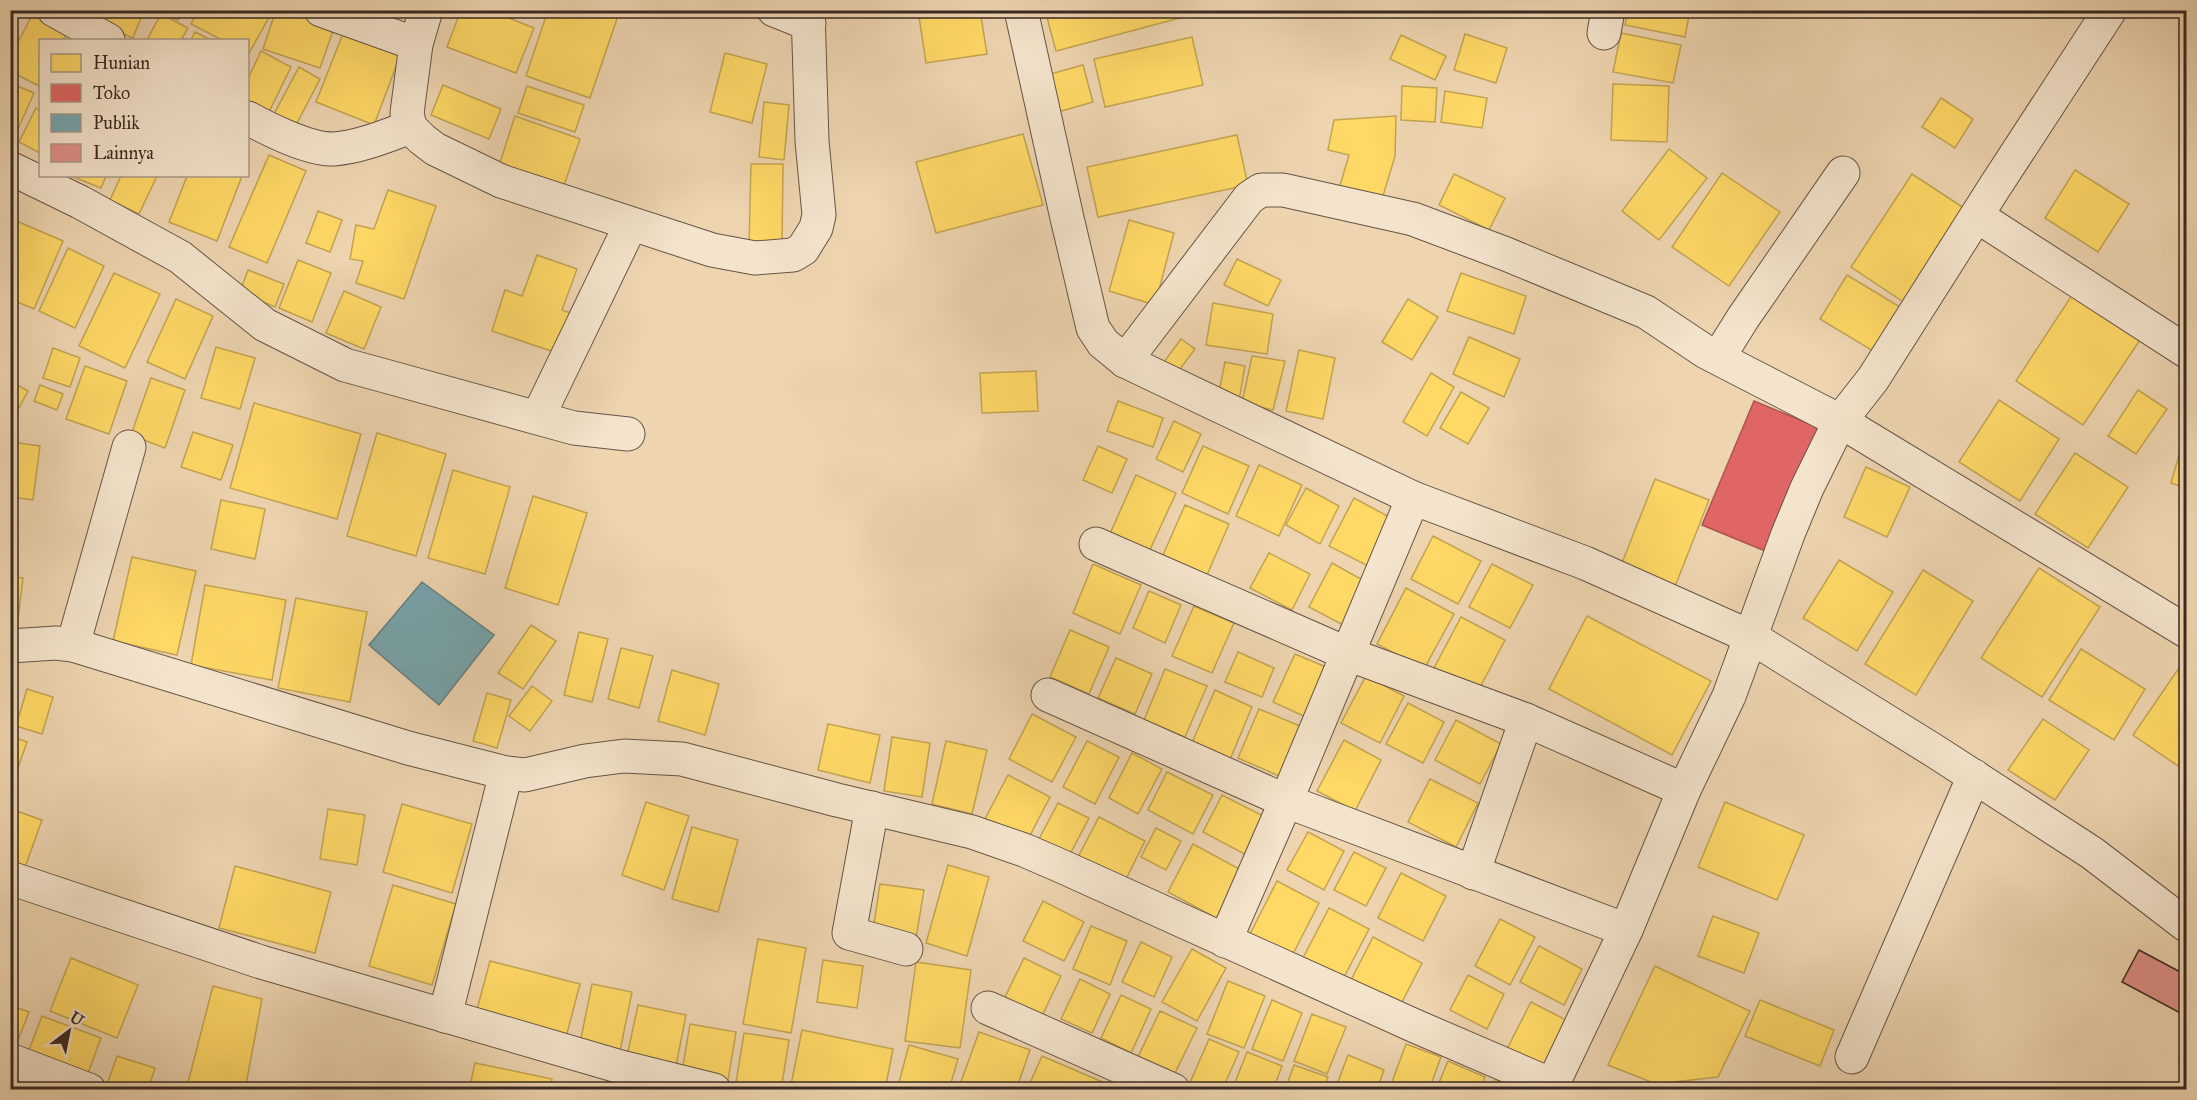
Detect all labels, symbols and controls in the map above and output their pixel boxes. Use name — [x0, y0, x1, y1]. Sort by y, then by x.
legend — [39, 39, 249, 177]
text: Hunian — [93, 52, 150, 74]
text: Toko — [93, 82, 130, 104]
text: Publik — [93, 112, 140, 134]
text: Lainnya — [93, 142, 154, 164]
north arrow — [39, 1001, 99, 1061]
text: U — [66, 1007, 87, 1030]

